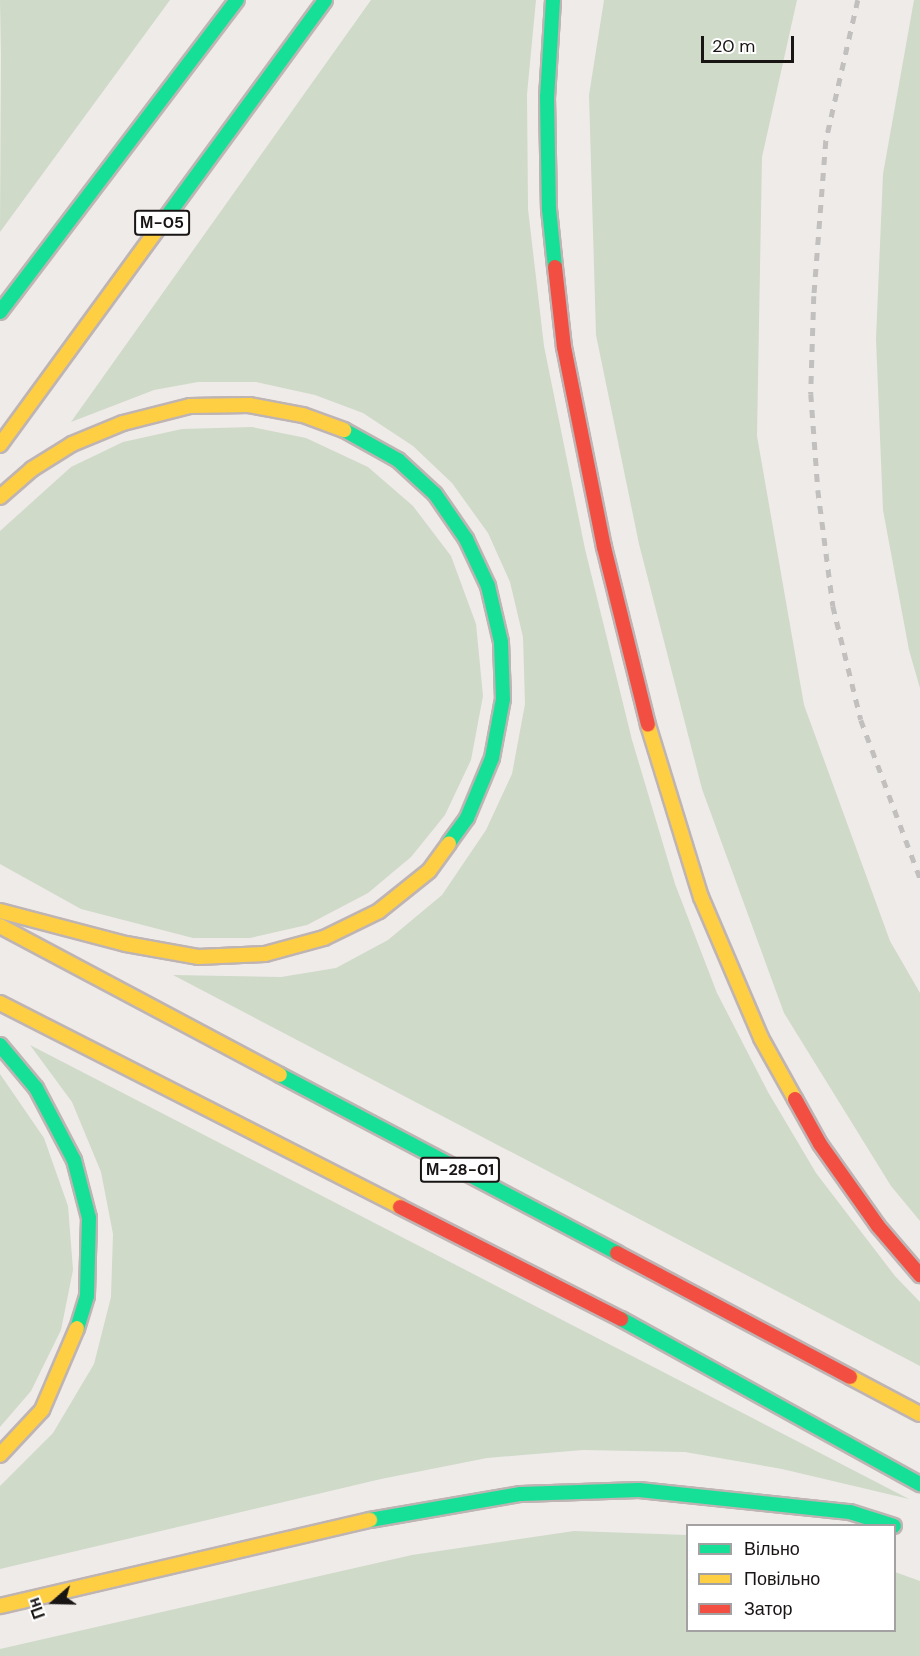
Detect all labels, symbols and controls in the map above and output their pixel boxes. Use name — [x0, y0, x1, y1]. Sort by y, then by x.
scale bar — [704, 24, 797, 62]
text: 20 m — [712, 34, 755, 58]
road number: М-05 — [134, 210, 190, 236]
road number: М-28-01 — [420, 1157, 500, 1183]
legend — [686, 1524, 896, 1632]
text: Вільно — [744, 1537, 800, 1561]
text: Повільно — [744, 1567, 820, 1591]
north arrow — [24, 1572, 84, 1632]
text: Пн — [23, 1595, 50, 1622]
text: Затор — [744, 1597, 793, 1621]

